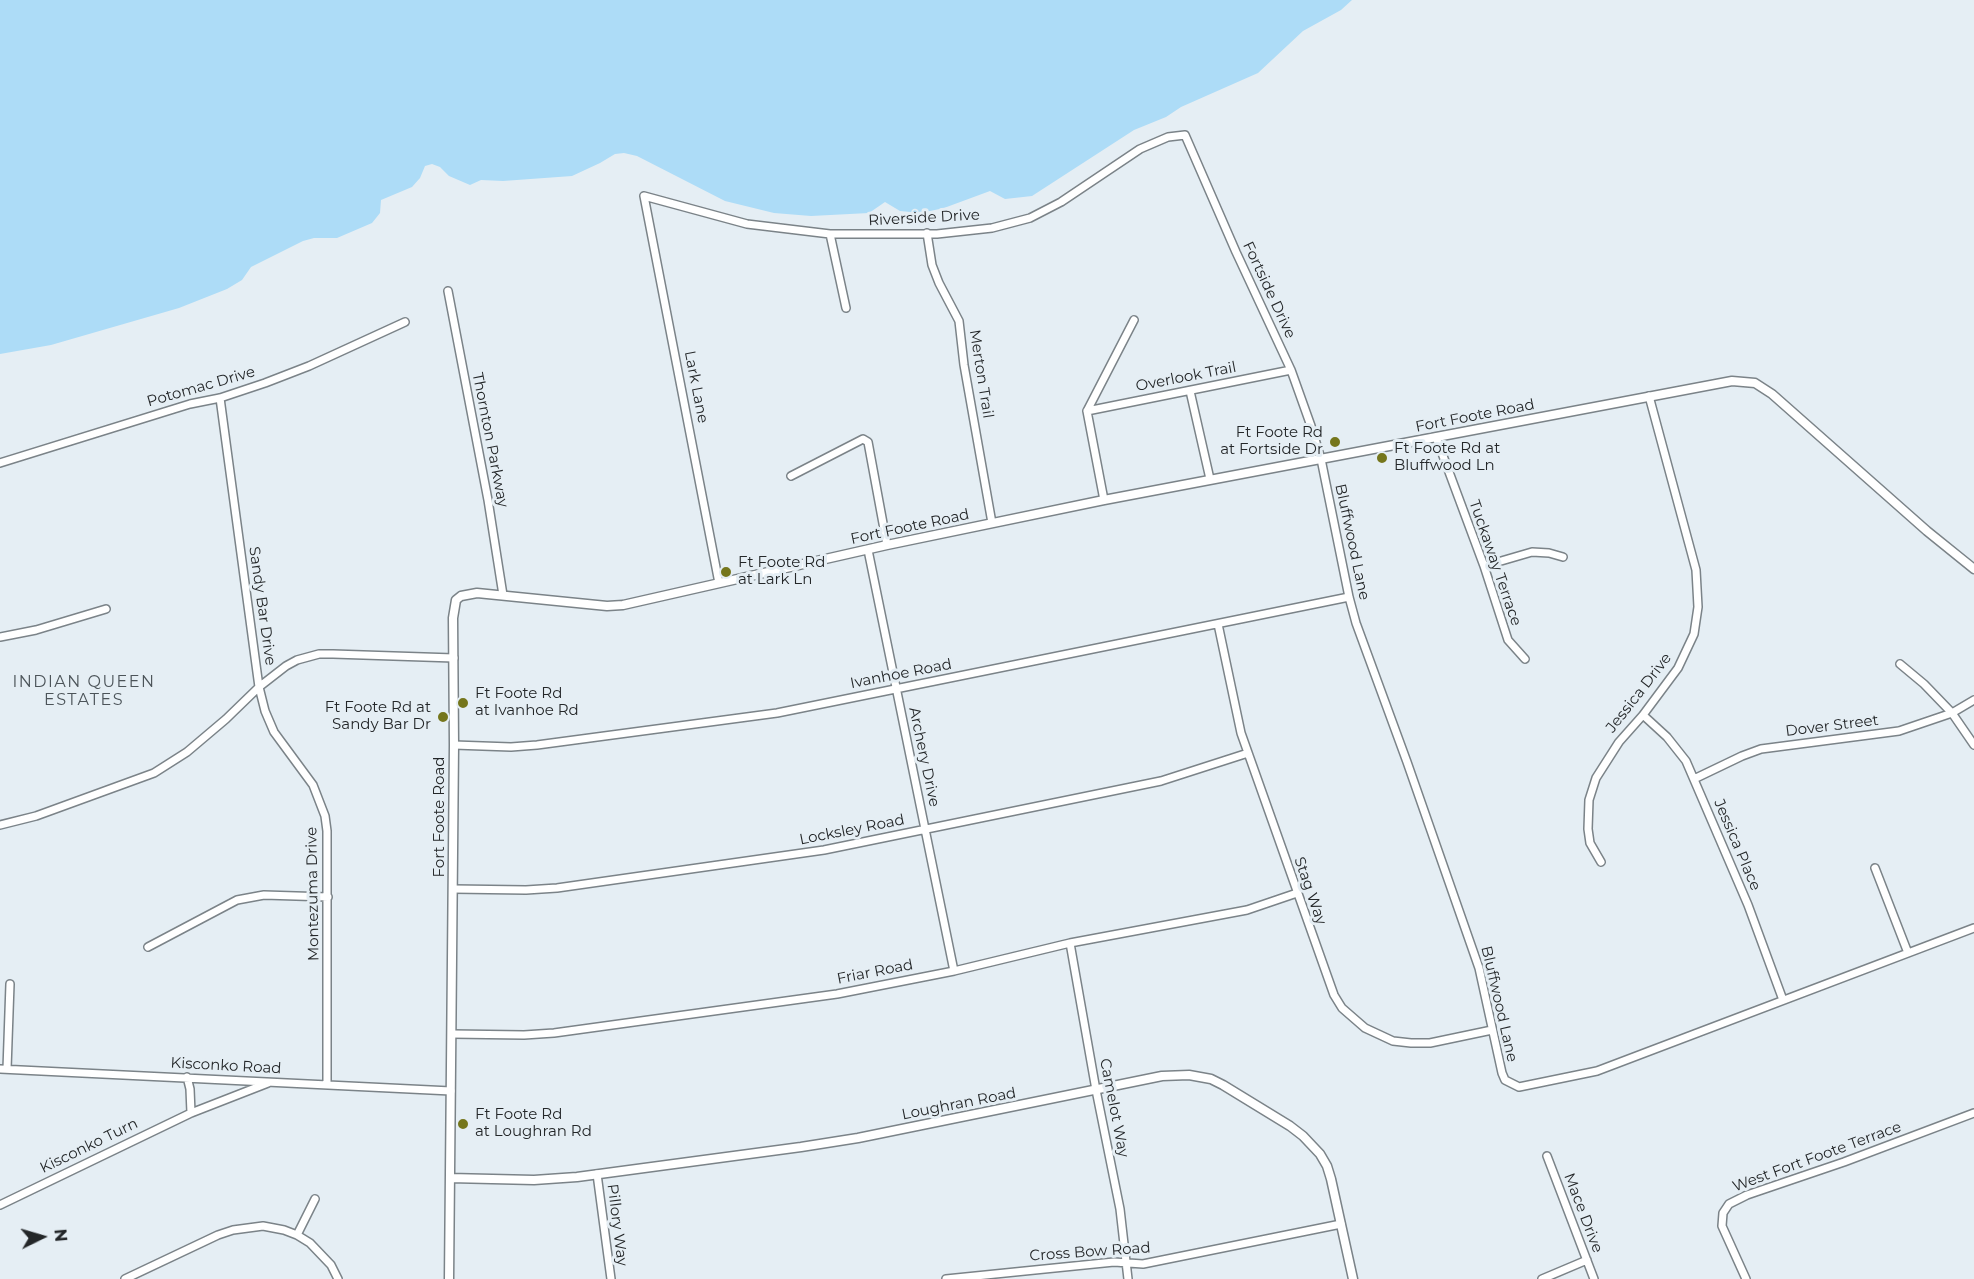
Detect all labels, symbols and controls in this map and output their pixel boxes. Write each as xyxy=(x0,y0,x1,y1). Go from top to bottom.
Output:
street label: Riverside Drive xyxy=(868,206,980,230)
street label: Fortside Drive xyxy=(1239,239,1299,341)
street label: Merton Trail xyxy=(965,328,997,420)
street label: Lark Lane xyxy=(680,349,712,425)
street label: Overlook Trail xyxy=(1134,358,1238,396)
street label: Potomac Drive xyxy=(145,363,257,411)
street label: Thornton Parkway xyxy=(468,371,512,509)
street label: Fort Foote Road xyxy=(1414,396,1536,436)
place label: Ft Foote Rd at Fortside Dr xyxy=(1220,424,1323,459)
marker: Ft Foote Rd at Fortside Dr xyxy=(1328,435,1342,449)
place label: Ft Foote Rd at Bluffwood Ln xyxy=(1394,440,1500,475)
marker: Ft Foote Rd at Bluffwood Ln xyxy=(1375,451,1389,465)
street label: Bluffwood Lane xyxy=(1331,482,1373,602)
street label: Tuckaway Terrace xyxy=(1465,498,1525,628)
street label: Fort Foote Road xyxy=(849,506,971,548)
street label: Sandy Bar Drive xyxy=(245,545,279,667)
place label: Ft Foote Rd at Lark Ln xyxy=(738,554,825,589)
marker: Ft Foote Rd at Lark Ln xyxy=(719,565,733,579)
street label: Jessica Drive xyxy=(1602,650,1676,736)
street label: Ivanhoe Road xyxy=(849,655,953,693)
district label: INDIAN QUEEN ESTATES xyxy=(12,672,156,710)
place label: Ft Foote Rd at Ivanhoe Rd xyxy=(475,685,579,720)
marker: Ft Foote Rd at Ivanhoe Rd xyxy=(456,696,470,710)
place label: Ft Foote Rd at Sandy Bar Dr xyxy=(325,699,431,734)
street label: Archery Drive xyxy=(905,706,943,808)
marker: Ft Foote Rd at Sandy Bar Dr xyxy=(436,710,450,724)
street label: Dover Street xyxy=(1784,711,1880,741)
street label: Fort Foote Road xyxy=(431,757,449,877)
street label: Jessica Place xyxy=(1710,797,1764,893)
street label: Locksley Road xyxy=(798,811,906,849)
street label: Montezuma Drive xyxy=(303,827,323,961)
street label: Stag Way xyxy=(1290,855,1330,927)
street label: Bluffwood Lane xyxy=(1477,944,1521,1064)
street label: Friar Road xyxy=(835,956,915,988)
street label: Kisconko Road xyxy=(170,1054,282,1078)
street label: Camelot Way xyxy=(1096,1057,1132,1159)
street label: Loughran Road xyxy=(900,1084,1018,1124)
place label: Ft Foote Rd at Loughran Rd xyxy=(475,1106,592,1141)
street label: Kisconko Turn xyxy=(37,1115,141,1177)
marker: Ft Foote Rd at Loughran Rd xyxy=(456,1117,470,1131)
street label: West Fort Foote Terrace xyxy=(1730,1118,1904,1196)
street label: Mace Drive xyxy=(1560,1171,1606,1255)
street label: Pillory Way xyxy=(603,1183,631,1267)
north arrow xyxy=(12,1207,72,1267)
text: N xyxy=(50,1228,70,1243)
street label: Cross Bow Road xyxy=(1029,1239,1151,1265)

